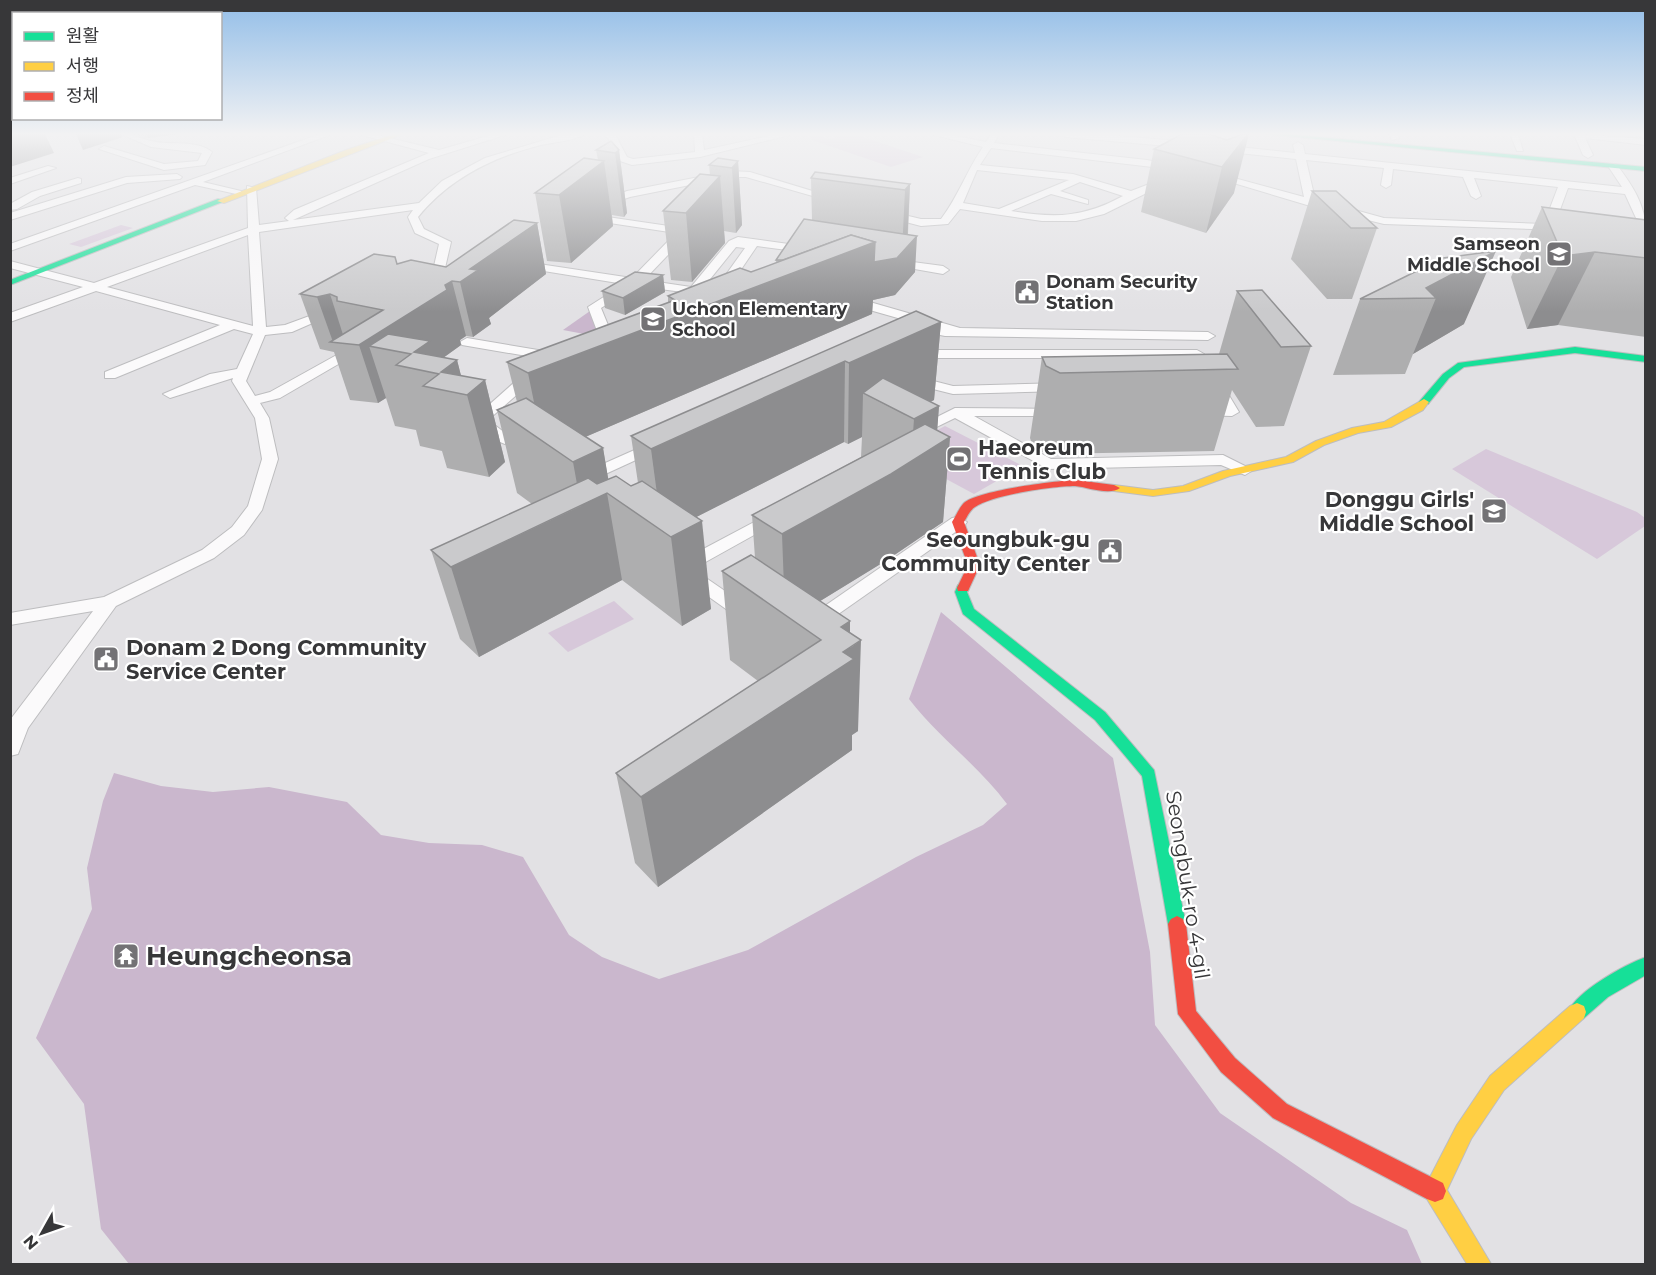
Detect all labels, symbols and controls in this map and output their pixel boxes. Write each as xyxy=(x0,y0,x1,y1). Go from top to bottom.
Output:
legend xyxy=(12,12,222,120)
text: 원활 xyxy=(66,25,99,47)
text: 서행 xyxy=(66,55,99,77)
text: 정체 xyxy=(66,85,99,107)
place label: Samseon Middle School xyxy=(1407,233,1540,276)
school or university icon: Samseon Middle School xyxy=(1544,239,1574,269)
place label: Donam Security Station xyxy=(1046,271,1198,314)
public building icon: Donam Security Station xyxy=(1012,277,1042,307)
place label: Uchon Elementary School xyxy=(672,298,848,341)
school or university icon: Uchon Elementary School xyxy=(638,304,668,334)
place label: Haeoreum Tennis Club xyxy=(978,435,1106,484)
sports icon: Haeoreum Tennis Club xyxy=(944,444,974,474)
place label: Donggu Girls' Middle School xyxy=(1319,487,1474,536)
school or university icon: Donggu Girls' Middle School xyxy=(1479,496,1509,526)
place label: Seoungbuk-gu Community Center xyxy=(881,527,1090,576)
public building icon: Seoungbuk-gu Community Center xyxy=(1095,536,1125,566)
place label: Donam 2 Dong Community Service Center xyxy=(126,635,427,684)
public building icon: Donam 2 Dong Community Service Center xyxy=(91,644,121,674)
street label: Seongbuk-ro 4-gil xyxy=(1161,789,1215,981)
place label: Heungcheonsa xyxy=(146,940,352,972)
temple icon: Heungcheonsa xyxy=(111,941,141,971)
north arrow xyxy=(12,1203,72,1263)
text: N xyxy=(19,1231,42,1253)

